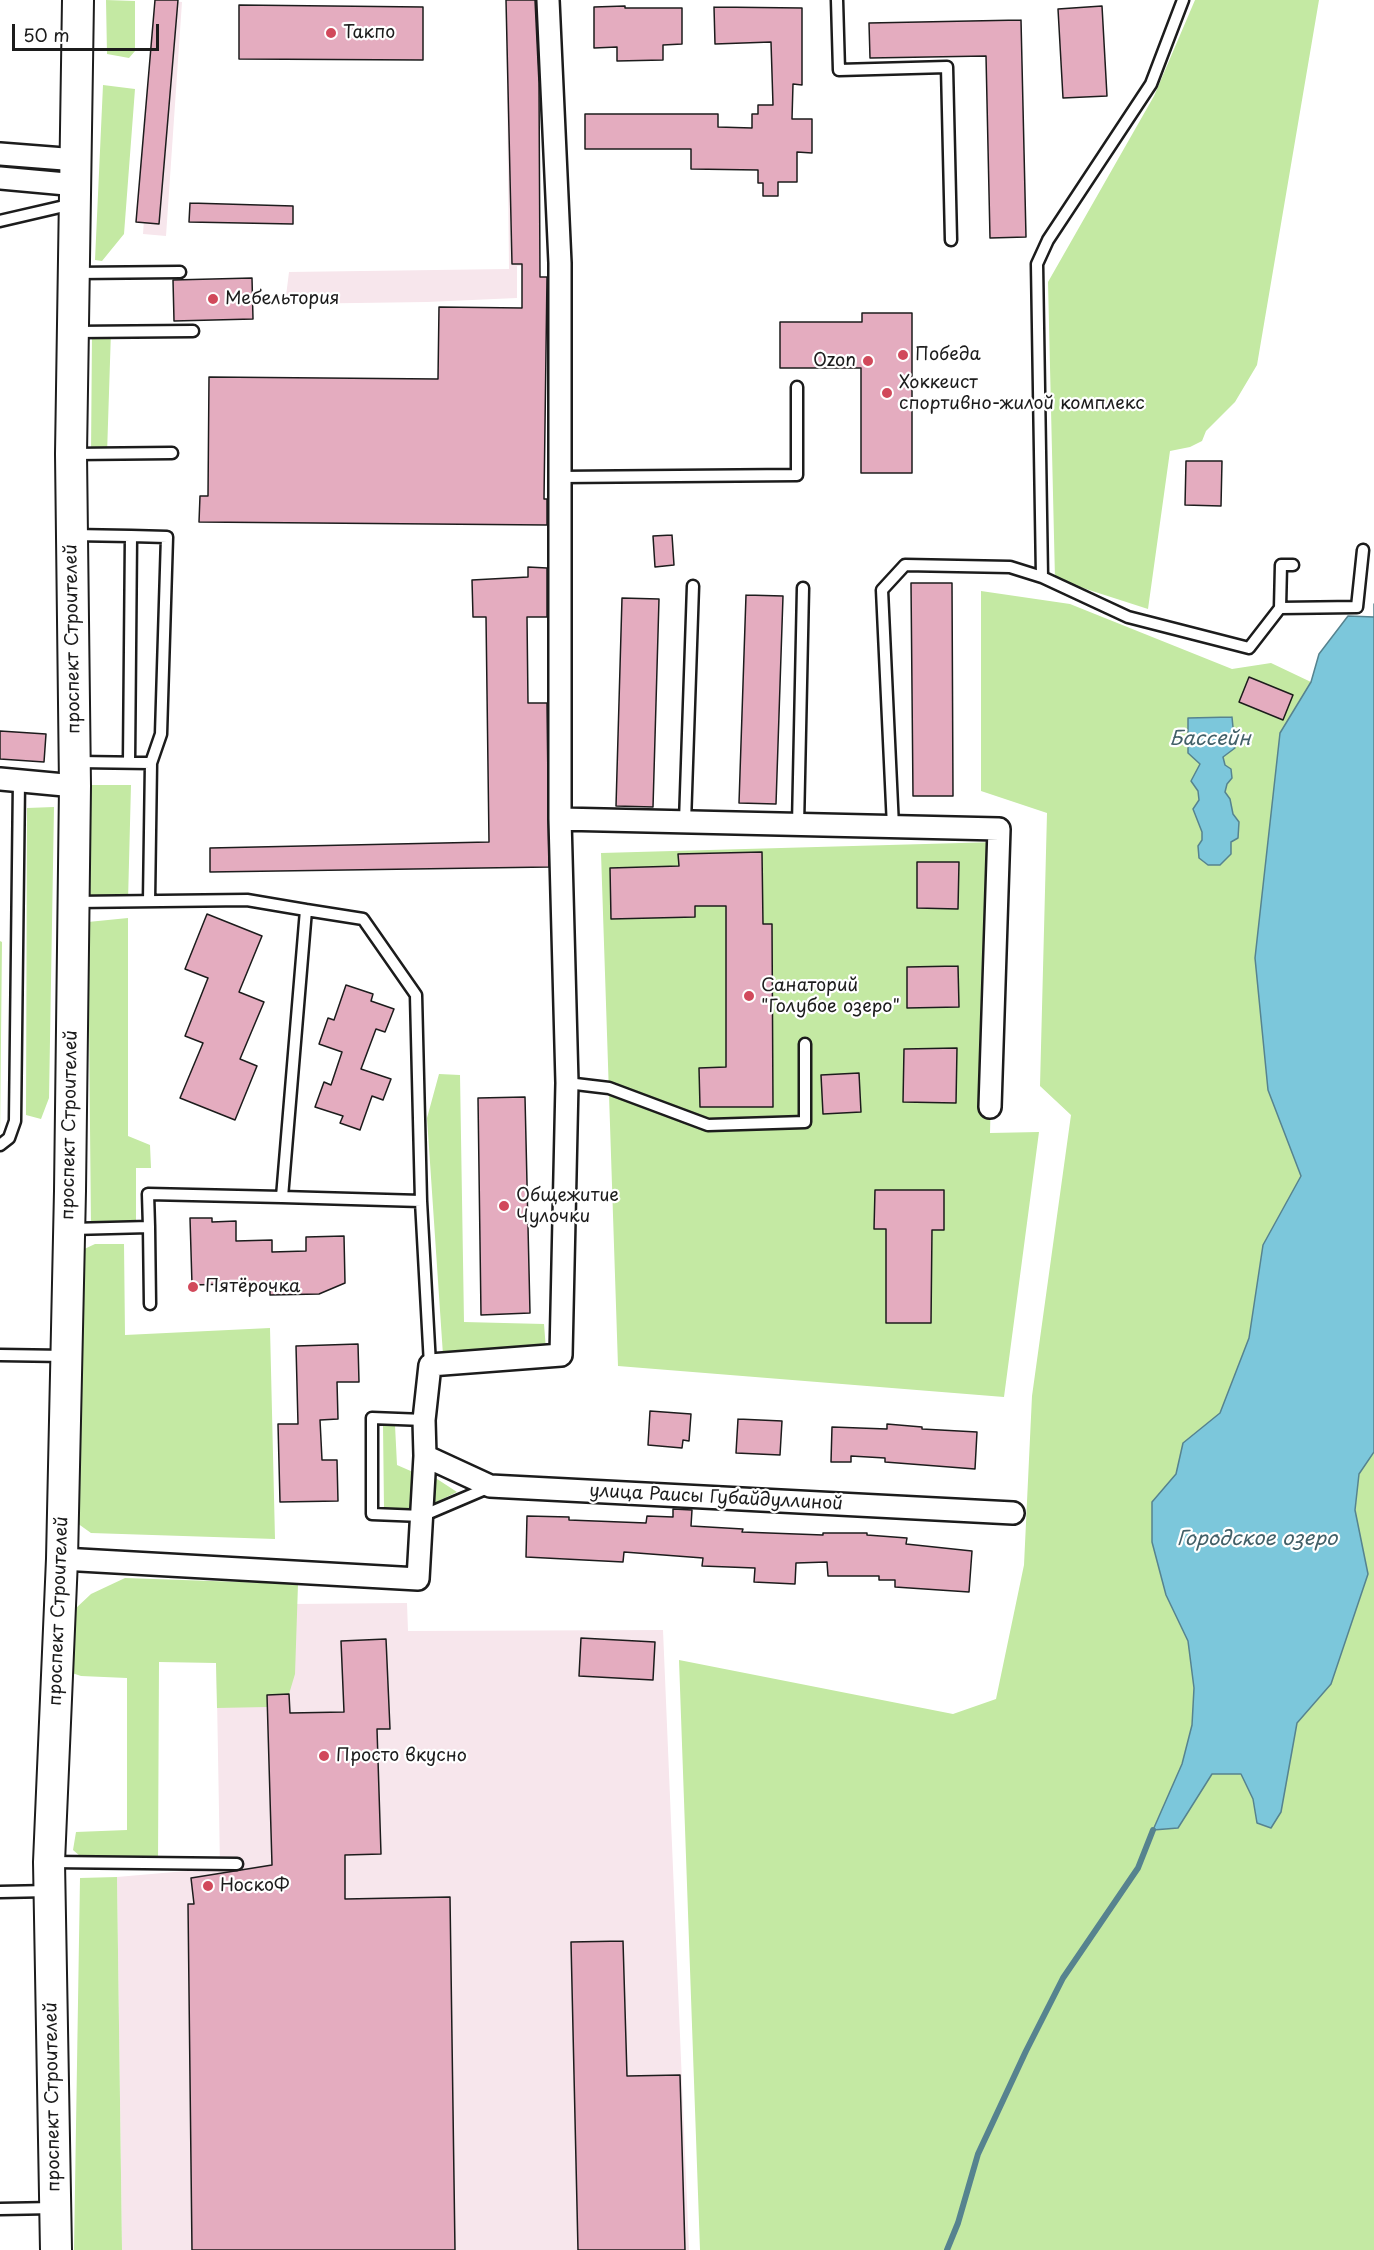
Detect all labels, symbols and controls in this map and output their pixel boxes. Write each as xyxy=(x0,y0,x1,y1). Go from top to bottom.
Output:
scale bar xyxy=(15,12,162,50)
text: 50 m xyxy=(23,21,70,48)
place label: Такпо xyxy=(343,22,395,44)
marker: Такпо xyxy=(324,26,338,40)
place label: Мебельтория xyxy=(225,288,340,310)
marker: Мебельтория xyxy=(206,292,220,306)
place label: Победа xyxy=(915,344,981,366)
marker: Победа xyxy=(896,348,910,362)
place label: Ozon xyxy=(813,350,856,372)
marker: Ozon xyxy=(861,354,875,368)
place label: Хоккеист спортивно-жилой комплекс xyxy=(899,372,1145,415)
marker: Хоккеист спортивно-жилой комплекс xyxy=(880,386,894,400)
street label: проспект Строителей xyxy=(61,544,85,734)
water label: Бассейн xyxy=(1169,727,1251,751)
place label: Санаторий "Голубое озеро" xyxy=(761,975,900,1018)
marker: Санаторий "Голубое озеро" xyxy=(742,989,756,1003)
street label: проспект Строителей xyxy=(58,1030,82,1220)
place label: Общежитие Чулочки xyxy=(516,1185,619,1228)
marker: Общежитие Чулочки xyxy=(497,1199,511,1213)
place label: Пятёрочка xyxy=(205,1276,300,1298)
marker: Пятёрочка xyxy=(186,1280,200,1294)
street label: улица Раисы Губайдуллиной xyxy=(589,1481,843,1515)
street label: проспект Строителей xyxy=(45,1516,73,1706)
water label: Городское озеро xyxy=(1177,1527,1337,1551)
place label: Просто вкусно xyxy=(336,1745,467,1767)
marker: Просто вкусно xyxy=(317,1749,331,1763)
place label: НоскоФ xyxy=(220,1875,289,1897)
marker: НоскоФ xyxy=(201,1879,215,1893)
street label: проспект Строителей xyxy=(41,2002,65,2192)

